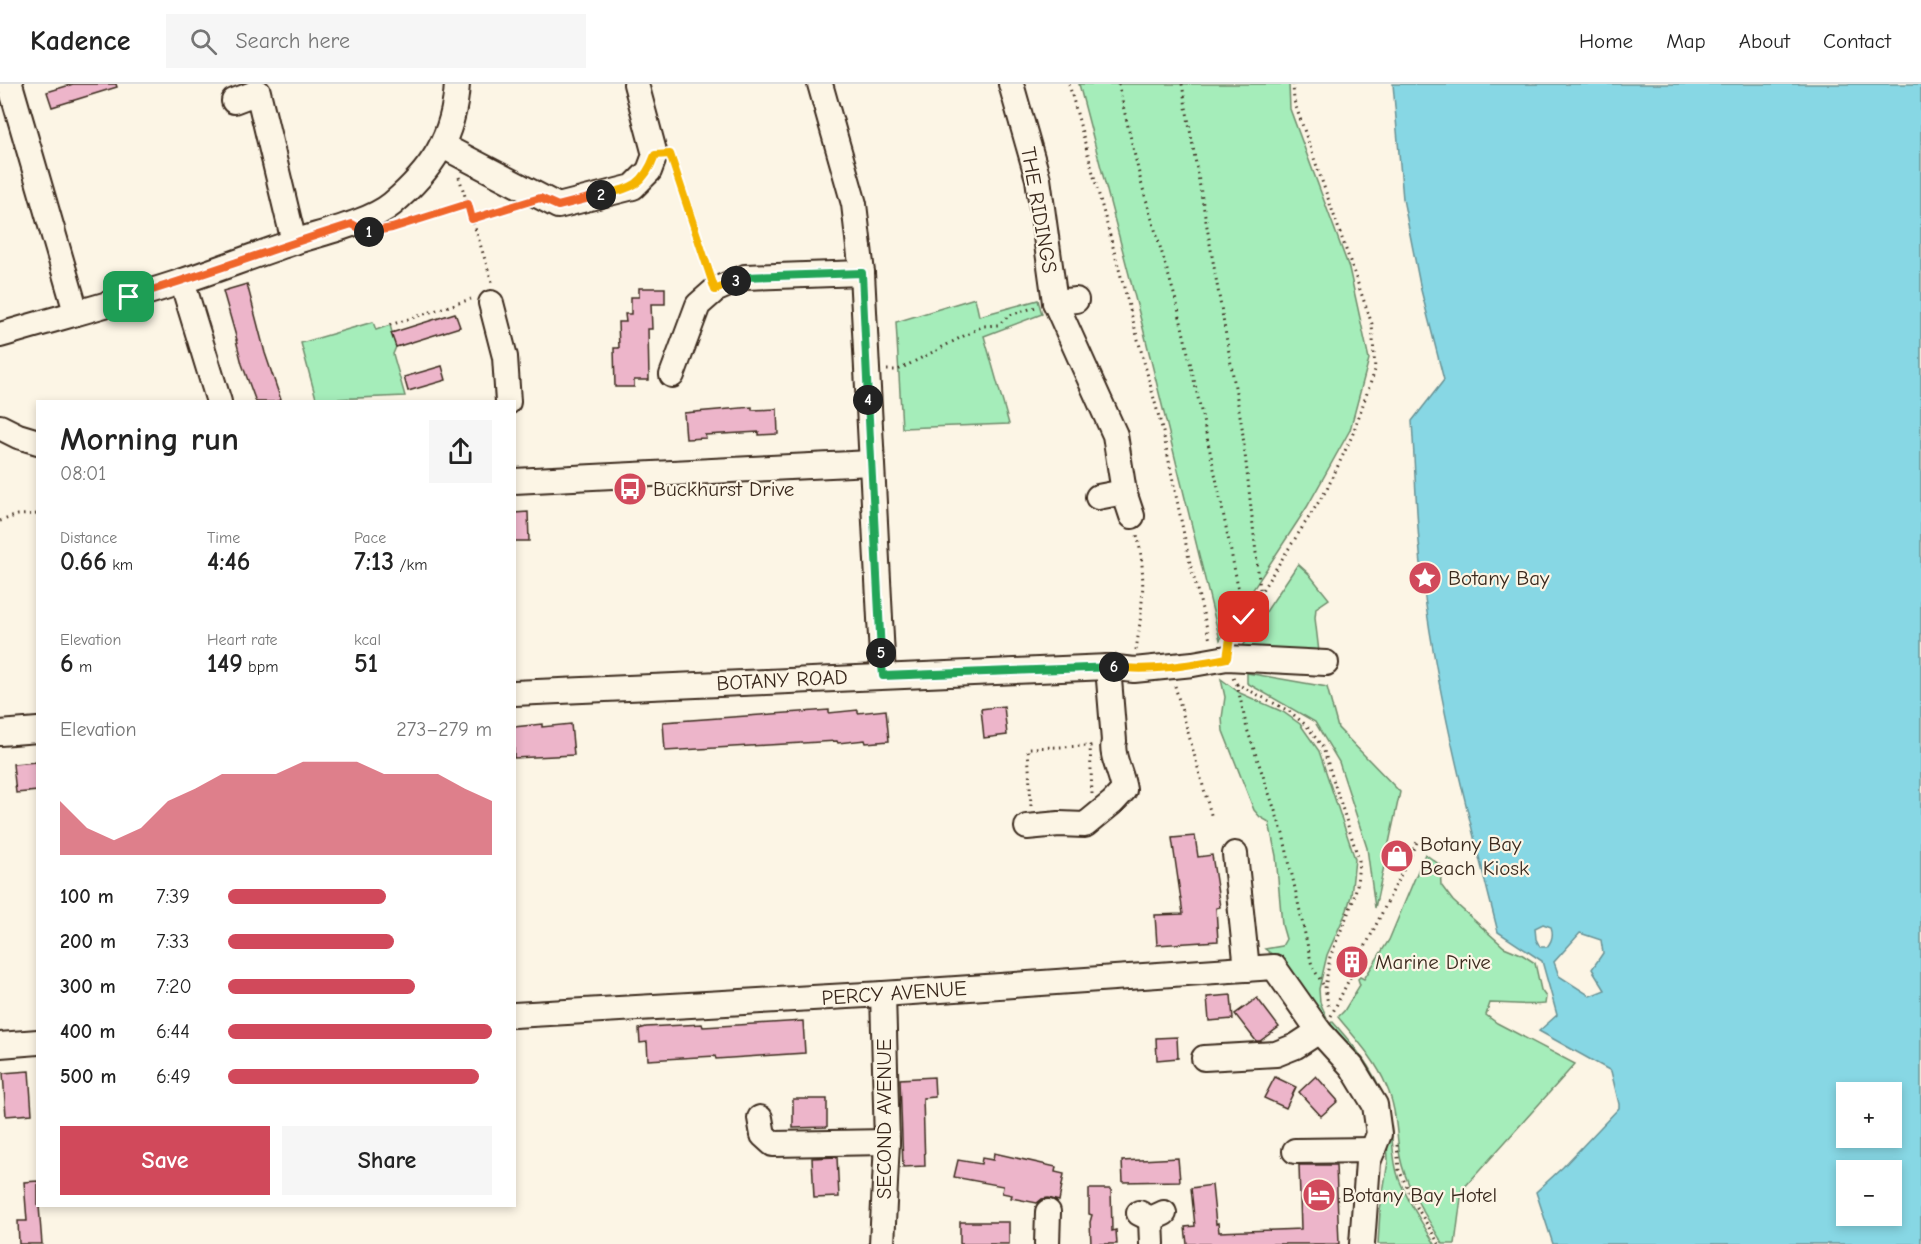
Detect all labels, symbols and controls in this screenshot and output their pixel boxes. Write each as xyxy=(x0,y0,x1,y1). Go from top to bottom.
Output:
search box xyxy=(166,14,586,68)
text: Kadence xyxy=(30,25,130,57)
icon: search xyxy=(187,25,220,58)
text: Search here xyxy=(235,28,350,54)
text: Home xyxy=(1579,29,1633,53)
text: Map xyxy=(1666,29,1706,53)
text: About xyxy=(1739,29,1790,53)
text: Contact xyxy=(1823,29,1891,53)
street label: THE RIDINGS xyxy=(1016,145,1062,275)
pin: 2 xyxy=(586,180,616,210)
text: 2 xyxy=(597,186,605,204)
pin: 1 xyxy=(354,217,384,247)
text: 1 xyxy=(366,223,372,241)
pin: 3 xyxy=(721,266,751,296)
pin xyxy=(103,271,154,322)
text: 3 xyxy=(732,272,740,290)
icon: arrive xyxy=(112,280,145,313)
pin: 4 xyxy=(853,385,883,415)
text: 4 xyxy=(864,391,872,409)
text: Morning run xyxy=(60,420,239,458)
button: share xyxy=(429,420,492,483)
text: 08:01 xyxy=(60,462,106,485)
bus stop icon: Buckhurst Drive xyxy=(612,471,648,507)
place label: Buckhurst Drive xyxy=(653,477,794,501)
text: Distance xyxy=(60,529,117,547)
text: Time xyxy=(207,529,240,547)
text: Pace xyxy=(354,529,386,547)
text: 0.66 xyxy=(60,547,107,577)
text: 4:46 xyxy=(207,547,250,577)
text: 7:13 xyxy=(354,547,394,577)
text: km xyxy=(107,556,133,574)
text: /km xyxy=(394,556,427,574)
place icon: Botany Bay xyxy=(1407,560,1443,596)
place label: Botany Bay xyxy=(1448,566,1550,590)
pin xyxy=(1218,591,1269,642)
icon: check xyxy=(1227,600,1260,633)
text: Elevation xyxy=(60,631,121,649)
text: Heart rate xyxy=(207,631,278,649)
text: kcal xyxy=(354,631,381,649)
pin: 5 xyxy=(866,638,896,668)
text: 5 xyxy=(877,644,885,662)
text: 6 xyxy=(60,649,74,679)
text: 149 xyxy=(207,649,243,679)
text: 51 xyxy=(354,649,378,679)
pin: 6 xyxy=(1099,652,1129,682)
text: m xyxy=(74,658,92,676)
text: bpm xyxy=(243,658,278,676)
text: 6 xyxy=(1110,658,1118,676)
street label: BOTANY ROAD xyxy=(716,665,848,695)
text: Elevation xyxy=(60,718,137,741)
text: 273–279 m xyxy=(396,718,492,741)
place label: Botany Bay Beach Kiosk xyxy=(1420,832,1529,880)
shop icon: Botany Bay Beach Kiosk xyxy=(1379,838,1415,874)
text: 100 m xyxy=(60,885,114,908)
text: 7:39 xyxy=(156,885,190,908)
text: 200 m xyxy=(60,930,116,953)
text: 7:33 xyxy=(156,930,189,953)
building icon: Marine Drive xyxy=(1334,944,1370,980)
place label: Marine Drive xyxy=(1375,950,1491,974)
text: 300 m xyxy=(60,975,116,998)
text: 7:20 xyxy=(156,975,192,998)
street label: PERCY AVENUE xyxy=(821,976,967,1010)
text: 400 m xyxy=(60,1020,115,1043)
text: 6:44 xyxy=(156,1020,190,1043)
street label: SECOND AVENUE xyxy=(872,1039,896,1199)
text: 500 m xyxy=(60,1065,117,1088)
text: 6:49 xyxy=(156,1065,191,1088)
map controls xyxy=(1836,1082,1902,1226)
button: + xyxy=(1836,1082,1902,1148)
button: Save xyxy=(60,1126,270,1195)
button: Share xyxy=(282,1126,492,1195)
button: − xyxy=(1836,1160,1902,1226)
hotel icon: Botany Bay Hotel xyxy=(1301,1177,1337,1213)
place label: Botany Bay Hotel xyxy=(1342,1183,1497,1207)

